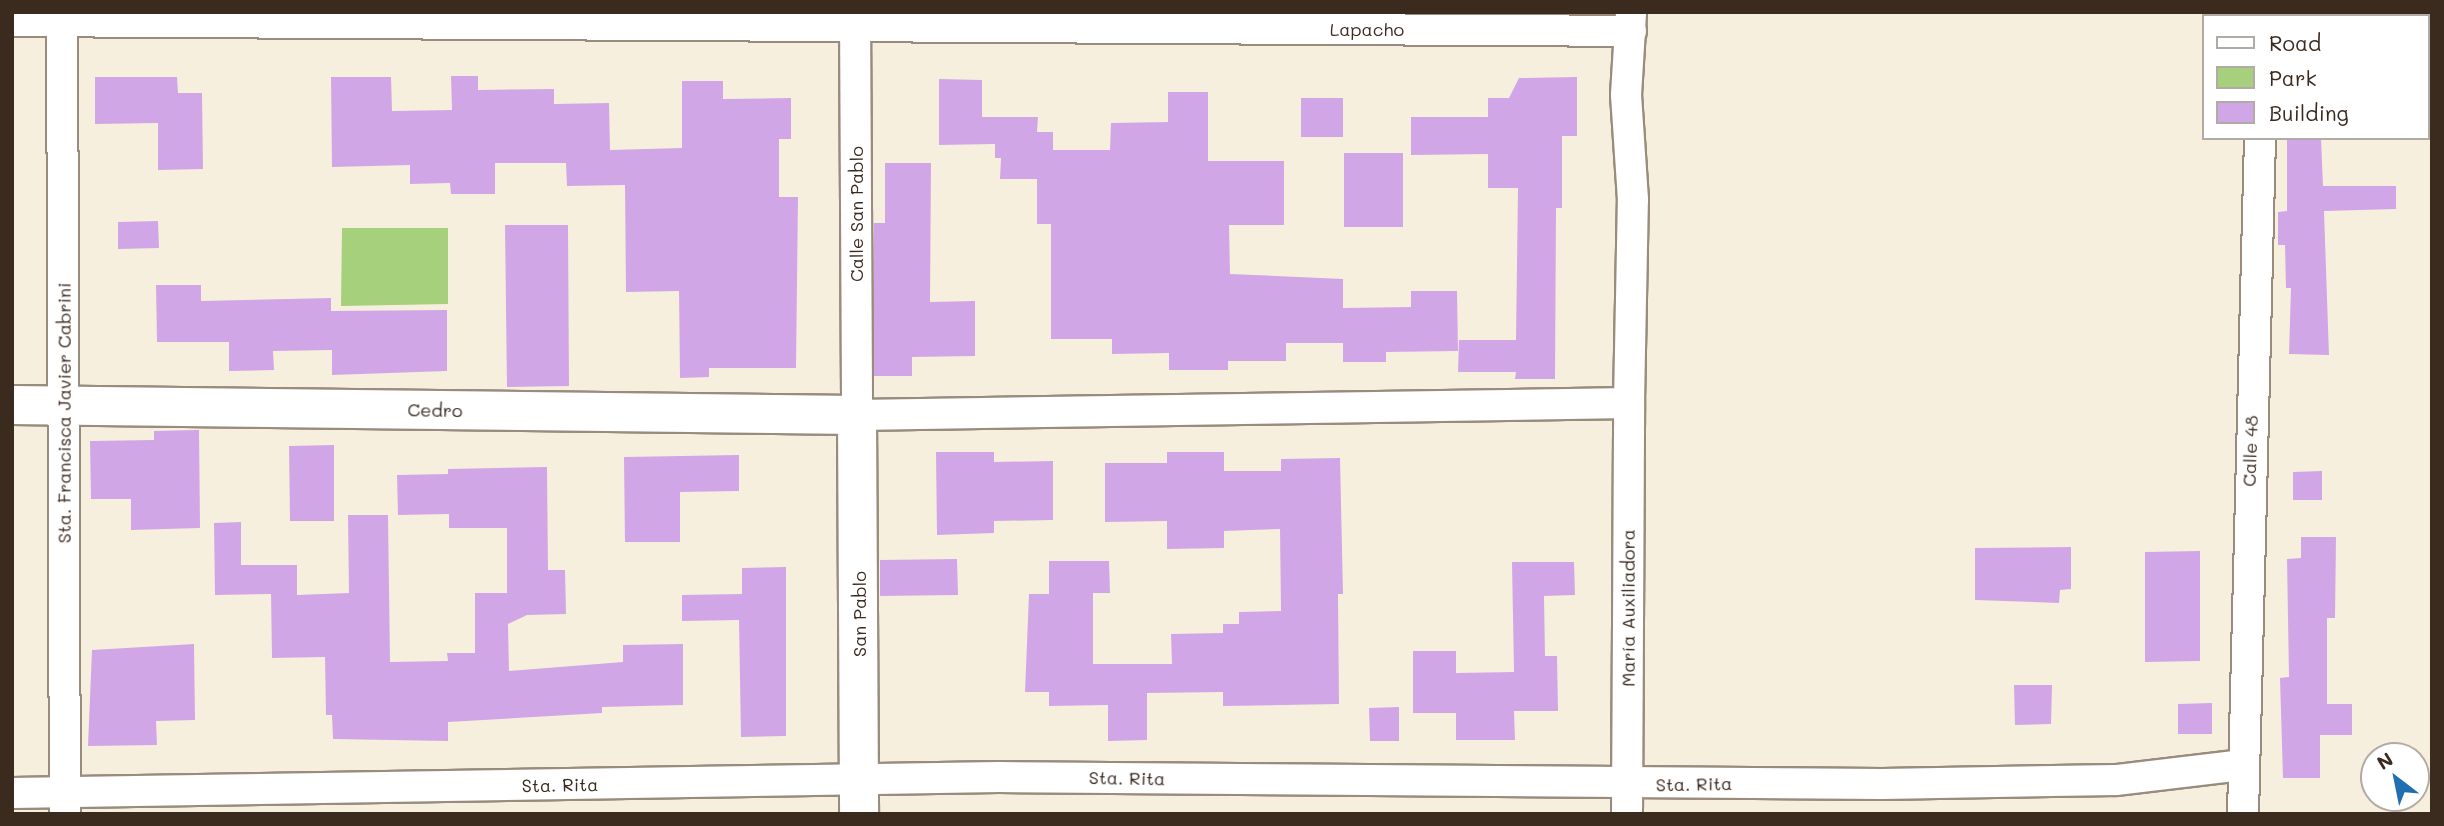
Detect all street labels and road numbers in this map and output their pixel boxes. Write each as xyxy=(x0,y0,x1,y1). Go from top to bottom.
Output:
street label: Lapacho xyxy=(1330,18,1404,40)
street label: Calle San Pablo xyxy=(845,146,867,282)
street label: Sta. Francisca Javier Cabrini xyxy=(53,283,75,543)
street label: Cedro xyxy=(407,399,463,421)
street label: Calle 48 xyxy=(2238,415,2262,487)
street label: María Auxiliadora xyxy=(1617,529,1639,687)
street label: San Pablo xyxy=(848,571,870,657)
street label: Sta. Rita xyxy=(1089,767,1165,789)
street label: Sta. Rita xyxy=(1656,773,1732,795)
street label: Sta. Rita xyxy=(522,774,598,796)

